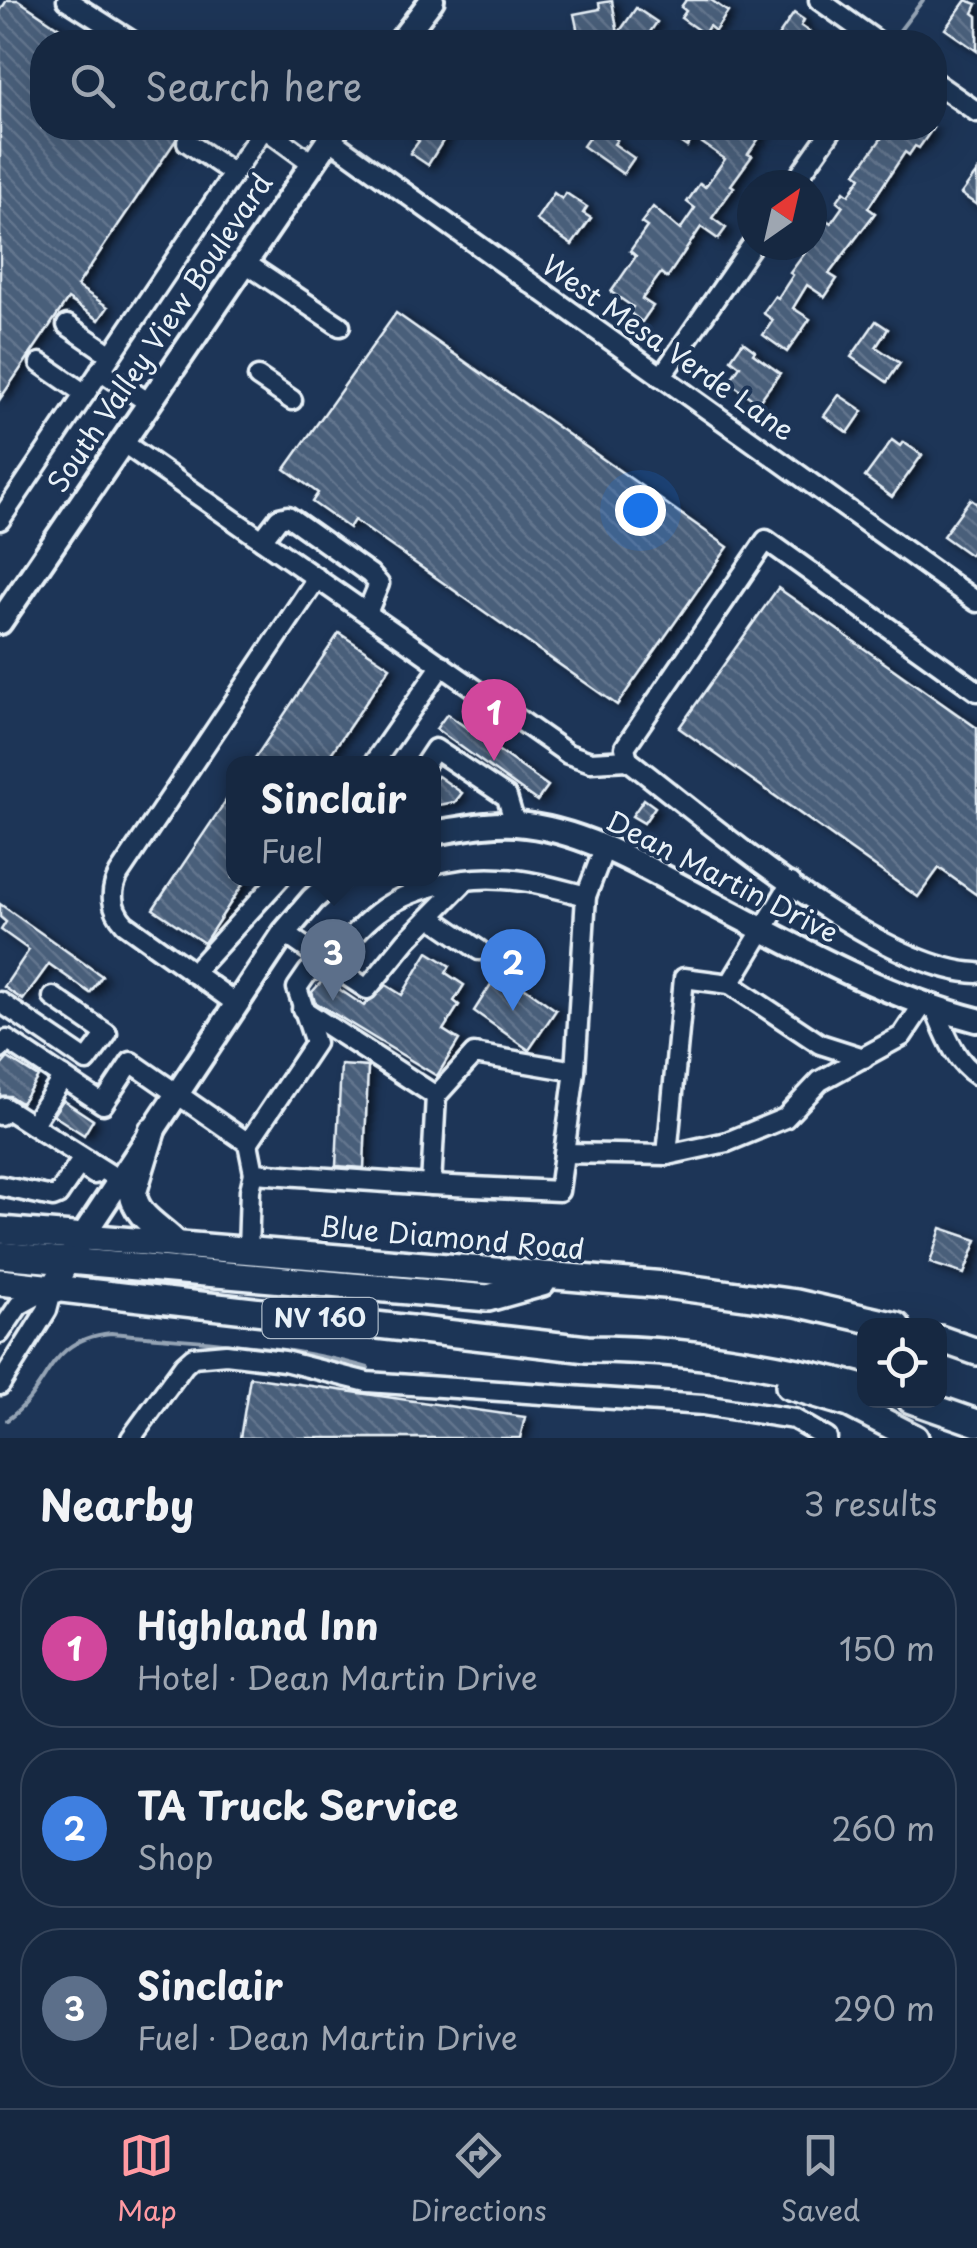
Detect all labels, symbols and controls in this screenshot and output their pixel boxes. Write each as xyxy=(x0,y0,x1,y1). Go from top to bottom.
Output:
search box xyxy=(30,30,947,140)
text: Search here xyxy=(145,57,362,114)
icon: search xyxy=(65,58,120,113)
street label: South Valley View Boulevard xyxy=(36,164,282,500)
north arrow xyxy=(737,170,827,260)
street label: West Mesa Verde Lane xyxy=(533,243,804,451)
your location xyxy=(615,485,666,536)
pin: 1 xyxy=(462,678,526,761)
popup xyxy=(226,756,441,886)
text: Sinclair xyxy=(260,769,407,826)
street label: Dean Martin Drive xyxy=(599,798,846,953)
text: Fuel xyxy=(260,826,323,874)
pin: 3 xyxy=(300,918,366,1001)
pin: 2 xyxy=(480,928,546,1011)
street label: Blue Diamond Road xyxy=(318,1203,587,1270)
road number: NV 160 xyxy=(262,1298,378,1338)
map controls xyxy=(857,1318,947,1408)
button: locate xyxy=(857,1318,947,1408)
text: Nearby xyxy=(40,1472,194,1535)
text: 3 results xyxy=(803,1479,937,1527)
text: Highland Inn xyxy=(137,1596,379,1653)
text: 1 xyxy=(67,1624,82,1672)
text: 150 m xyxy=(839,1624,935,1672)
text: Hotel · Dean Martin Drive xyxy=(137,1653,538,1701)
text: TA Truck Service xyxy=(137,1776,458,1833)
text: 2 xyxy=(63,1804,86,1852)
text: 260 m xyxy=(831,1804,935,1852)
text: Shop xyxy=(137,1833,214,1881)
text: Sinclair xyxy=(137,1956,283,2013)
text: 3 xyxy=(64,1984,85,2032)
text: 290 m xyxy=(833,1984,935,2032)
text: Fuel · Dean Martin Drive xyxy=(137,2013,518,2061)
tab: Map xyxy=(117,2128,177,2231)
tab: Directions xyxy=(411,2128,547,2231)
tab: Saved xyxy=(781,2128,860,2231)

